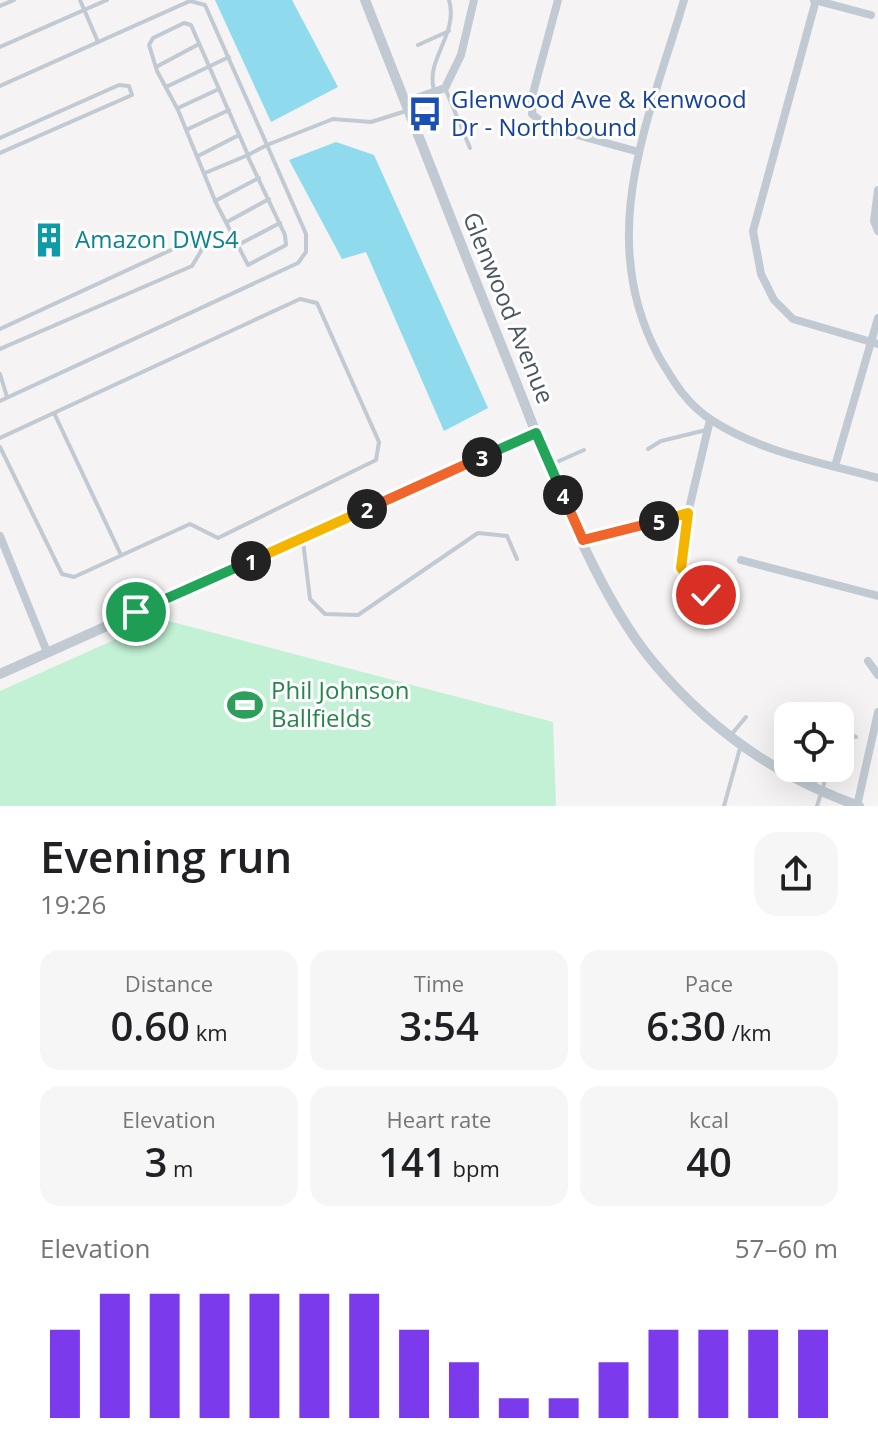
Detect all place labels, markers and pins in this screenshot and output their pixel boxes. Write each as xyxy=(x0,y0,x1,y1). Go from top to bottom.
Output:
place label: Glenwood Ave & Kenwood Dr - Northbound xyxy=(451,82,747,143)
bus stop icon: Glenwood Ave & Kenwood Dr - Northbound xyxy=(406,95,444,133)
building icon: Amazon DWS4 xyxy=(30,221,68,259)
place label: Amazon DWS4 xyxy=(75,222,239,255)
pin: 3 xyxy=(462,437,502,477)
pin: 4 xyxy=(543,475,583,515)
pin: 2 xyxy=(347,489,387,529)
pin: 5 xyxy=(639,501,679,541)
pin: 1 xyxy=(231,541,271,581)
pin xyxy=(672,561,740,629)
pin xyxy=(102,578,170,646)
place label: Phil Johnson Ballfields xyxy=(271,673,409,734)
sports icon: Phil Johnson Ballfields xyxy=(226,686,264,724)

